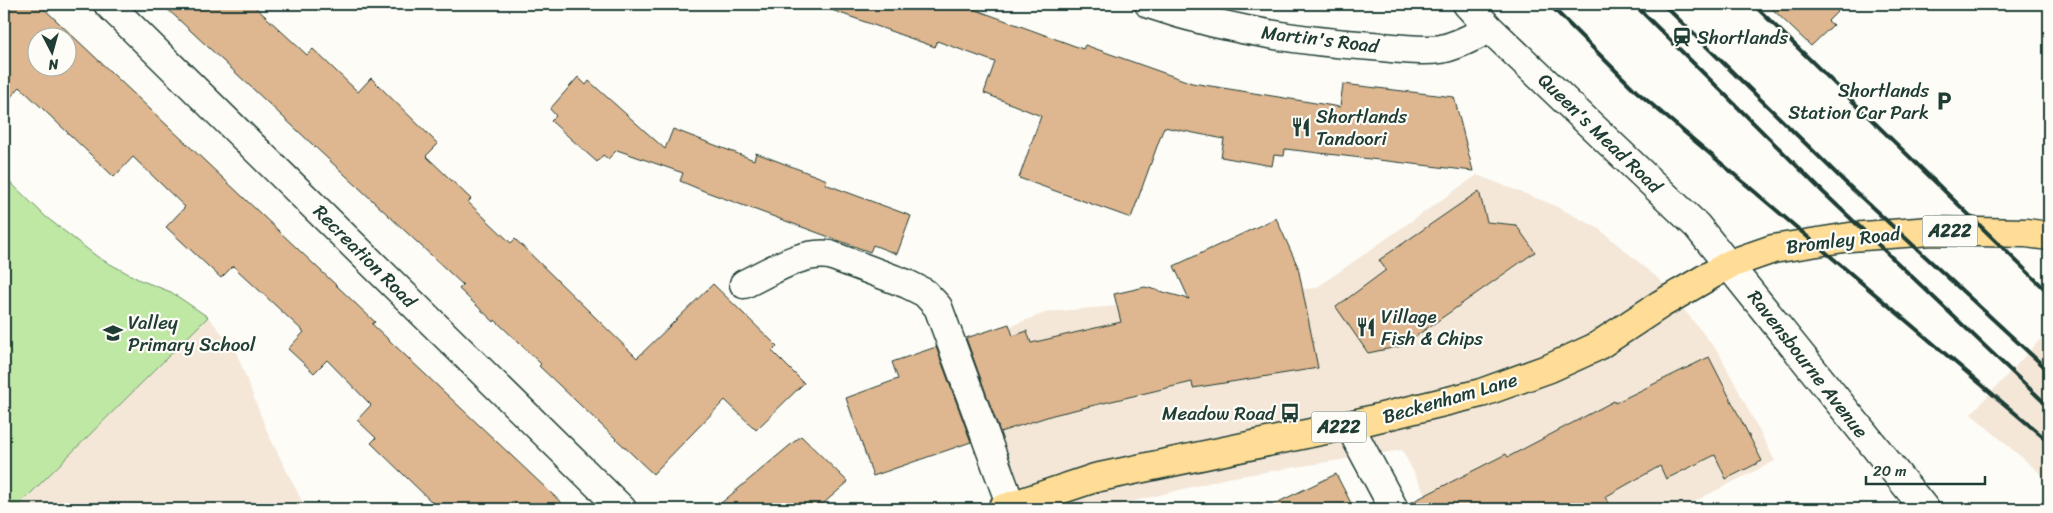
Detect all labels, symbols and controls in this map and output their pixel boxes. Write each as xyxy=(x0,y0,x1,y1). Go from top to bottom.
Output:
street label: Martin's Road xyxy=(1259,15,1382,63)
place label: Shortlands xyxy=(1697,21,1788,54)
station icon: Shortlands xyxy=(1671,26,1693,48)
north arrow xyxy=(28,28,78,78)
text: N xyxy=(47,51,60,77)
street label: Queen's Mead Road xyxy=(1530,65,1671,203)
place label: Shortlands Station Car Park xyxy=(1788,74,1929,129)
parking icon: Shortlands Station Car Park xyxy=(1933,90,1955,112)
place label: Shortlands Tandoori xyxy=(1316,100,1407,155)
restaurant icon: Shortlands Tandoori xyxy=(1290,116,1312,138)
street label: Recreation Road xyxy=(305,196,425,316)
road number: A222 xyxy=(1922,216,1978,247)
street label: Bromley Road xyxy=(1784,217,1903,263)
street label: Ravensbourne Avenue xyxy=(1739,282,1877,446)
place label: Village Fish & Chips xyxy=(1381,300,1483,355)
place label: Valley Primary School xyxy=(128,306,256,361)
restaurant icon: Village Fish & Chips xyxy=(1355,316,1377,338)
school or university icon: Valley Primary School xyxy=(102,322,124,344)
street label: Beckenham Lane xyxy=(1379,363,1521,433)
place label: Meadow Road xyxy=(1162,397,1277,430)
bus stop icon: Meadow Road xyxy=(1279,402,1301,424)
road number: A222 xyxy=(1312,412,1366,442)
scale bar xyxy=(1866,453,1984,485)
text: 20 m xyxy=(1873,458,1907,484)

